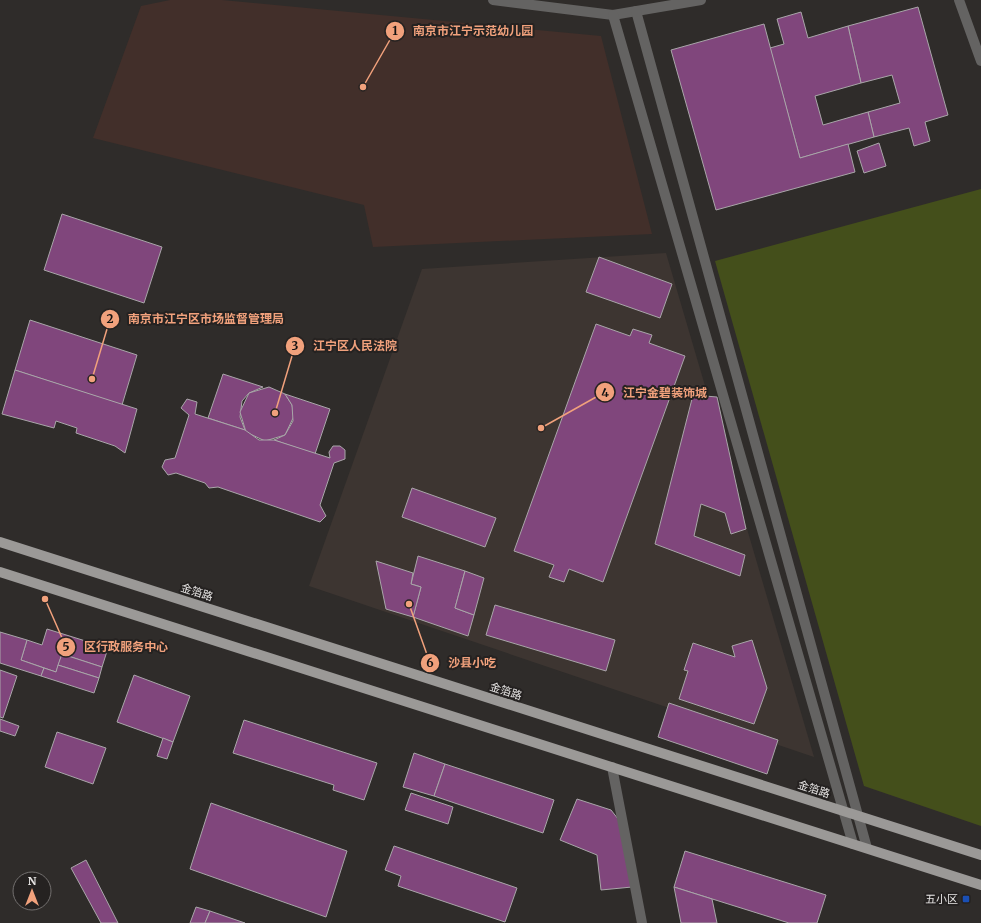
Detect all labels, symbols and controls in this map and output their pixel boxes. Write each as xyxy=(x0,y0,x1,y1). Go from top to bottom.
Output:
callout: 南京市江宁示范幼儿园 xyxy=(385,19,541,43)
text: 1 xyxy=(392,23,398,38)
text: 南京市江宁示范幼儿园 xyxy=(413,23,533,38)
callout: 南京市江宁区市场监督管理局 xyxy=(100,307,292,331)
text: 2 xyxy=(106,311,114,326)
text: 南京市江宁区市场监督管理局 xyxy=(128,311,284,326)
callout: 江宁区人民法院 xyxy=(285,334,405,358)
text: 3 xyxy=(292,338,299,353)
text: 江宁区人民法院 xyxy=(313,338,397,353)
callout: 江宁金碧装饰城 xyxy=(595,380,715,404)
text: 4 xyxy=(601,385,609,400)
text: 江宁金碧装饰城 xyxy=(623,385,707,400)
street label: 金箔路 xyxy=(179,580,215,604)
callout: 区行政服务中心 xyxy=(56,635,176,659)
text: 5 xyxy=(62,639,70,654)
text: 区行政服务中心 xyxy=(84,639,168,654)
callout: 沙县小吃 xyxy=(420,651,504,675)
text: 6 xyxy=(426,655,434,670)
text: 沙县小吃 xyxy=(448,655,496,670)
street label: 金箔路 xyxy=(488,679,524,703)
street label: 金箔路 xyxy=(796,777,832,801)
north arrow xyxy=(12,871,52,911)
text: N xyxy=(28,874,37,888)
place label: 五小区 xyxy=(925,892,958,906)
marker: 五小区 xyxy=(961,894,971,904)

